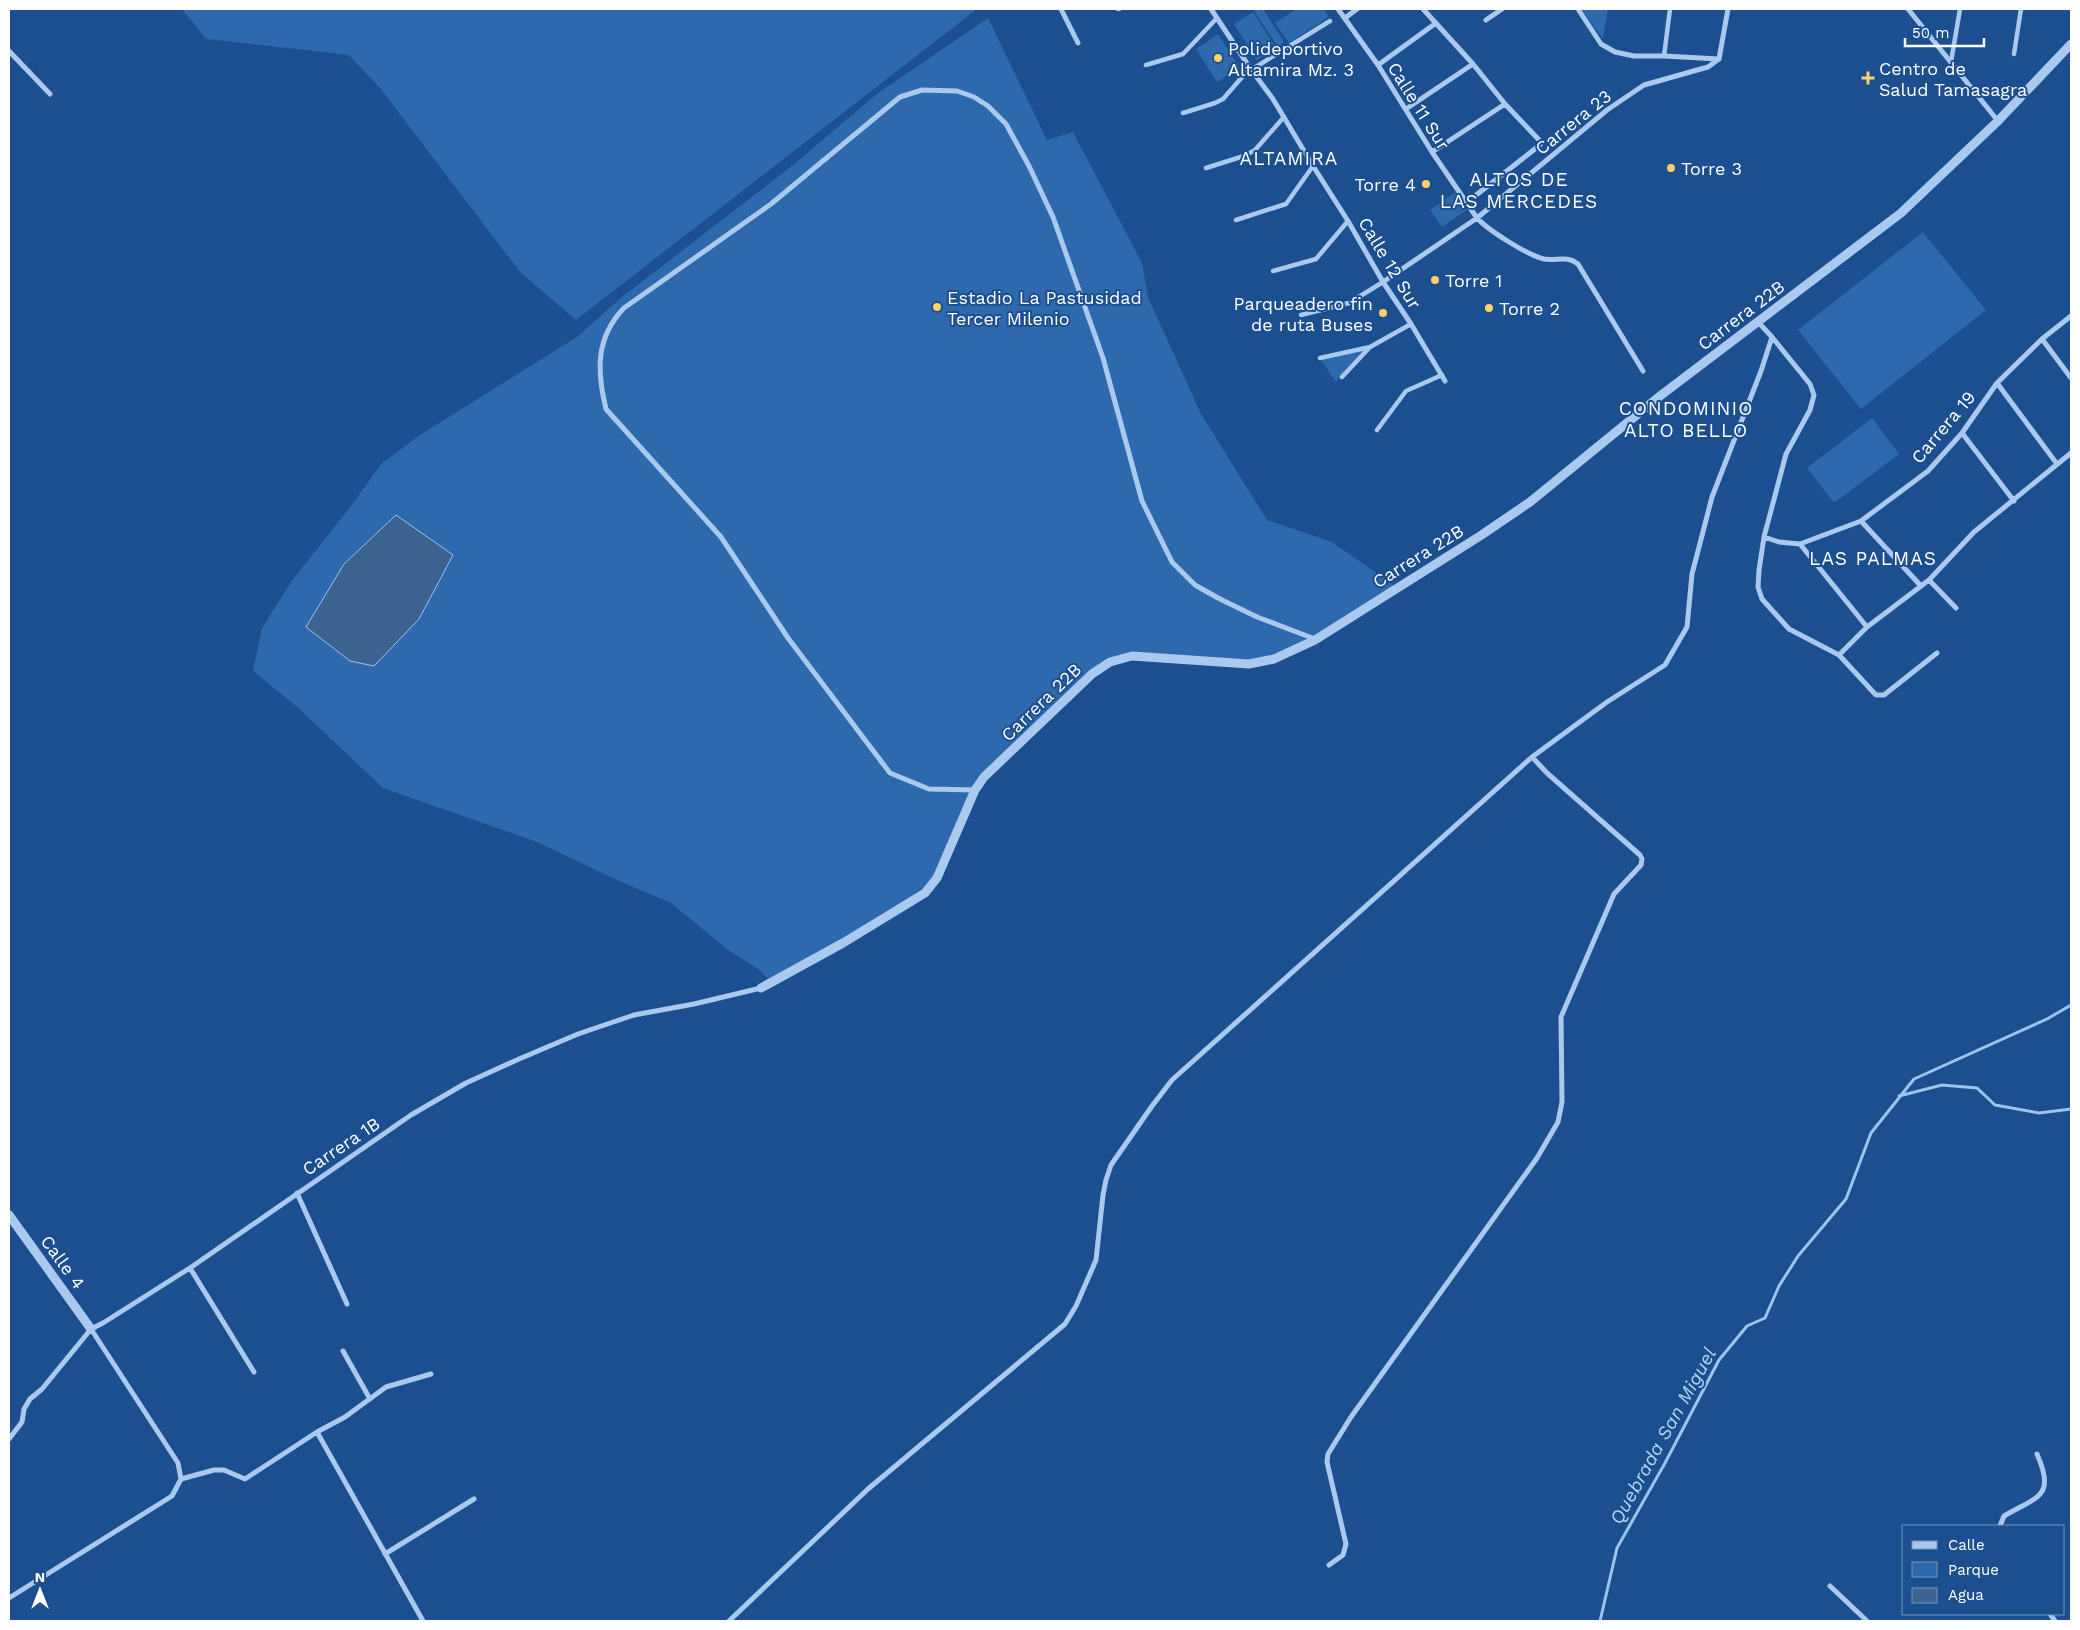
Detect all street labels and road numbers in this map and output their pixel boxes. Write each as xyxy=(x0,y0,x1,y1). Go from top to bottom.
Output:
street label: Calle 11 Sur xyxy=(1384,58,1454,154)
street label: Carrera 23 xyxy=(1531,85,1615,159)
street label: Calle 12 Sur xyxy=(1354,213,1426,313)
street label: Carrera 22B xyxy=(1694,276,1788,354)
street label: Carrera 19 xyxy=(1907,387,1979,467)
street label: Carrera 22B xyxy=(1369,520,1467,592)
street label: Carrera 22B xyxy=(997,659,1085,745)
street label: Carrera 1B xyxy=(298,1112,384,1180)
street label: Calle 4 xyxy=(37,1231,89,1293)

